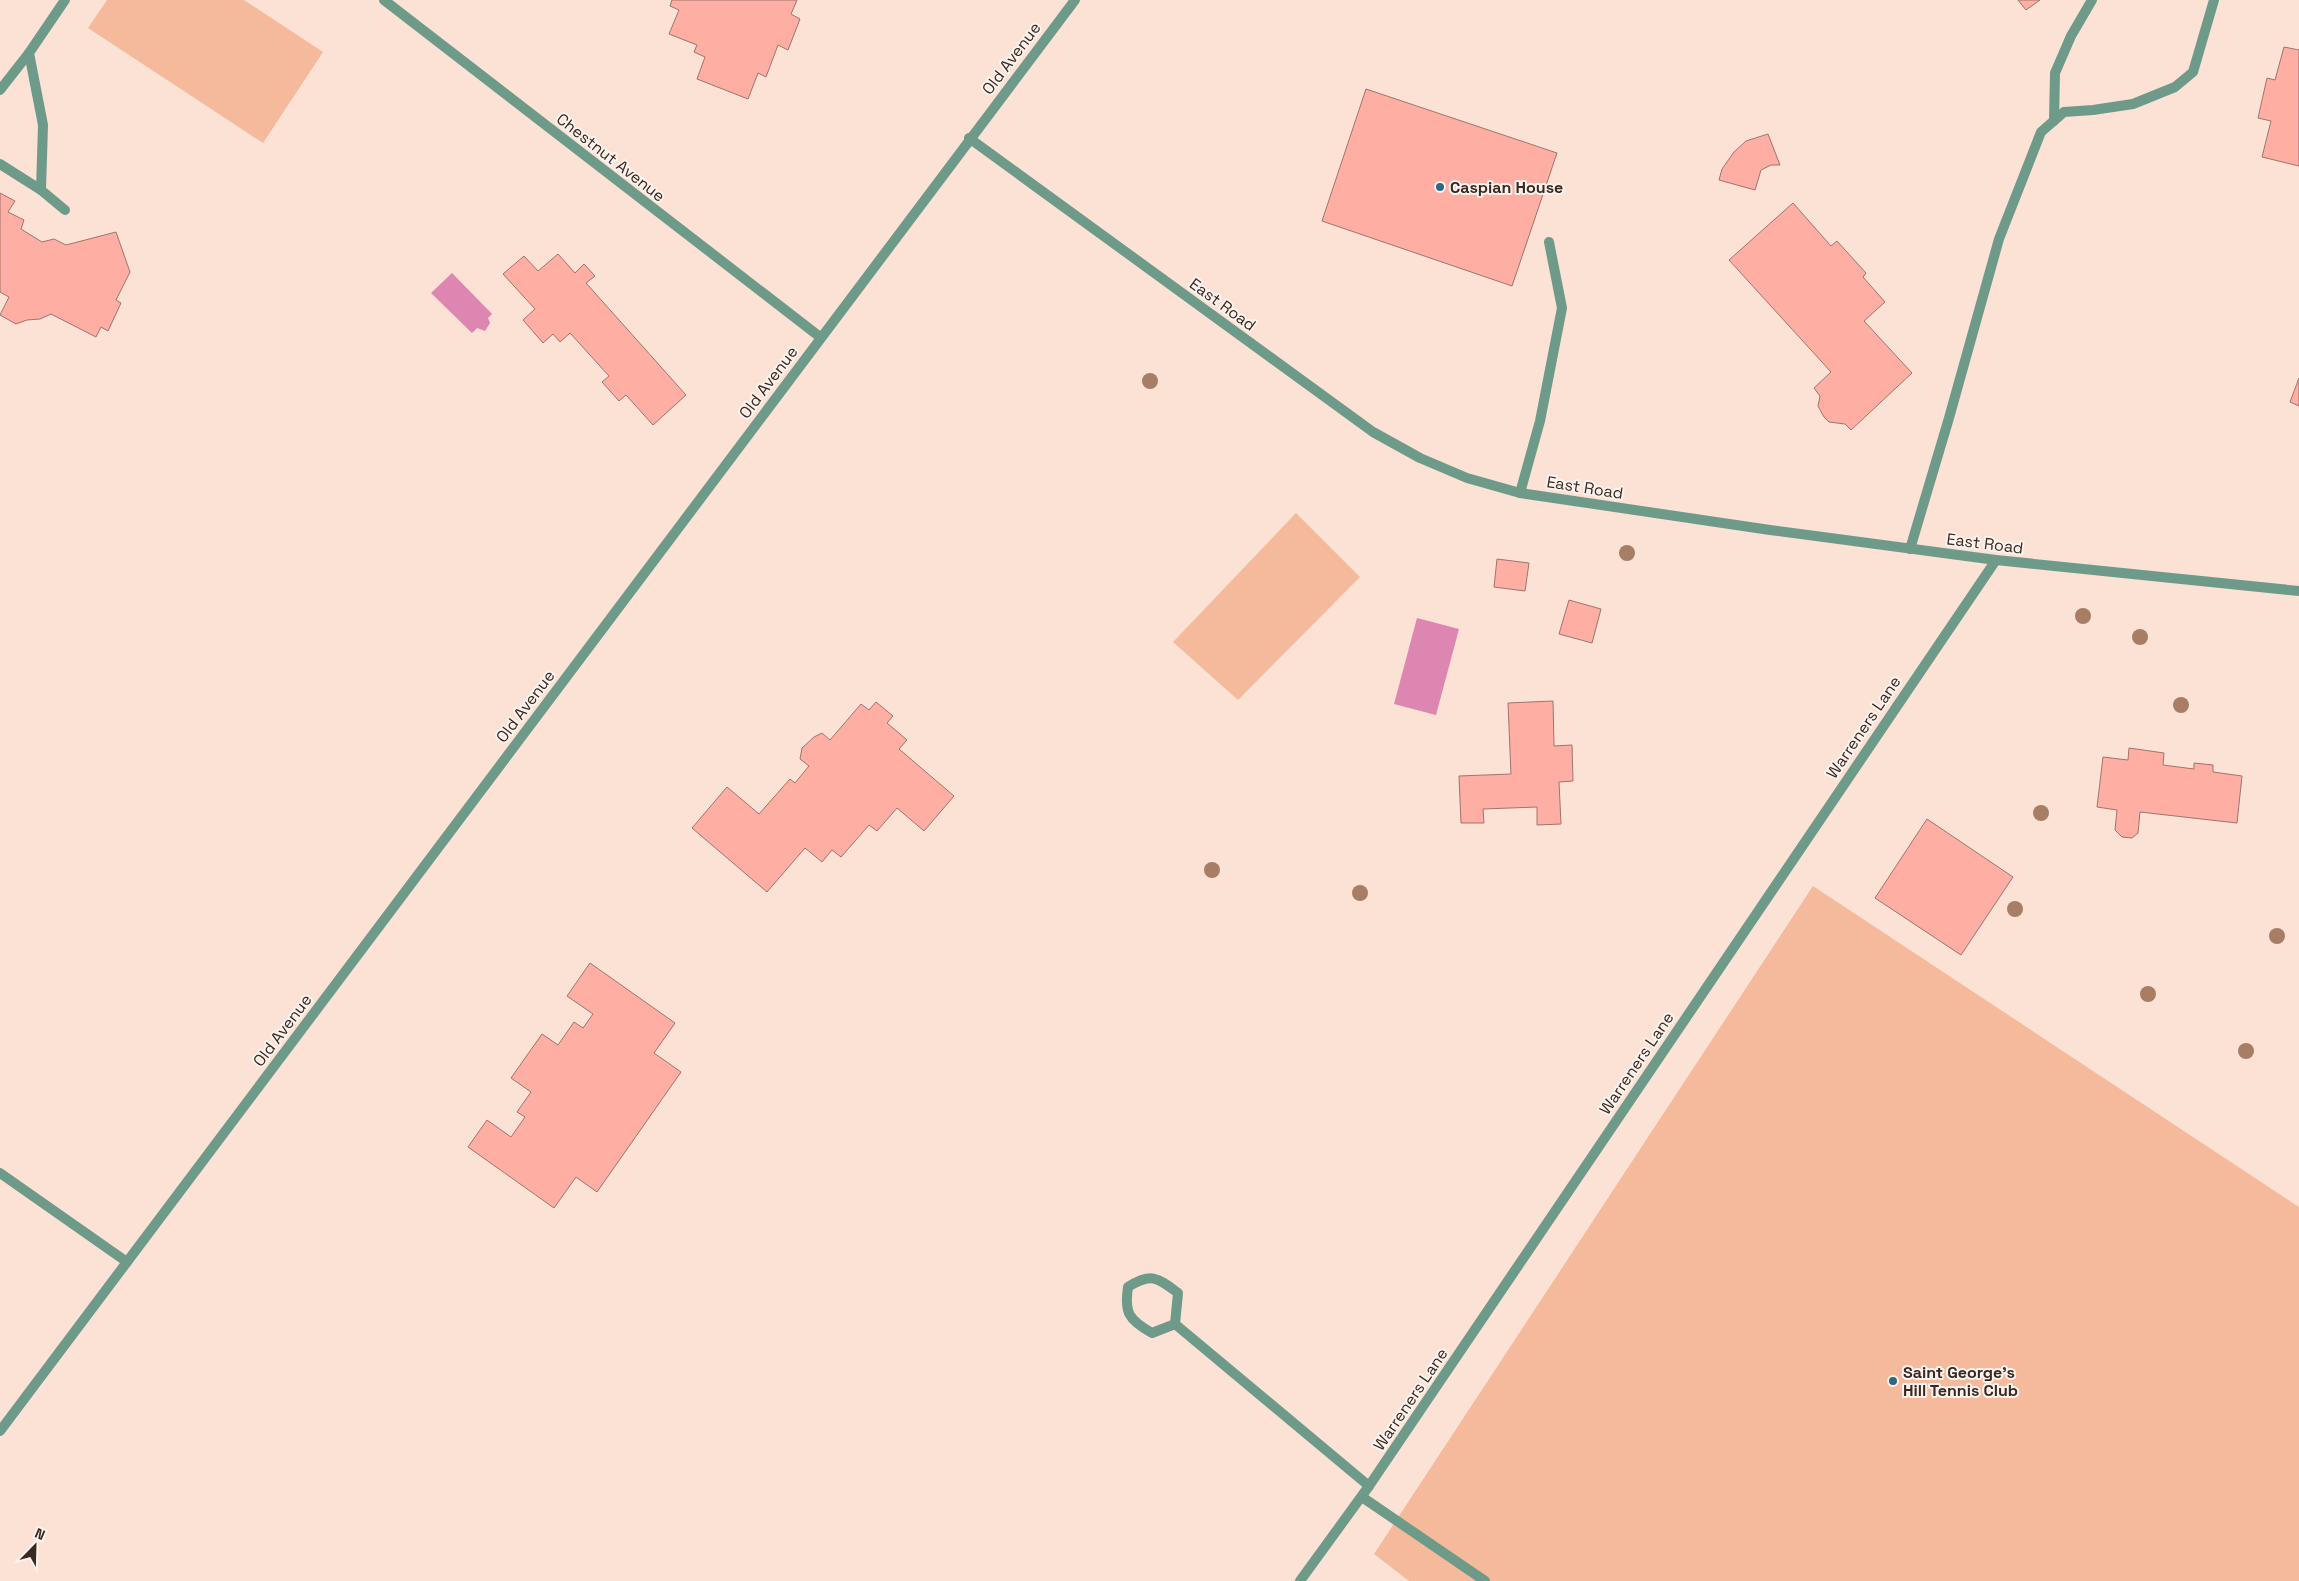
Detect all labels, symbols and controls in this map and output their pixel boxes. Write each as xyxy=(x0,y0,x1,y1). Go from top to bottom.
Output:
street label: Old Avenue xyxy=(977,18,1045,99)
street label: Chestnut Avenue xyxy=(552,108,669,206)
place label: Caspian House xyxy=(1450,177,1563,198)
marker: Caspian House xyxy=(1434,181,1446,193)
street label: East Road xyxy=(1185,273,1260,336)
street label: Old Avenue xyxy=(734,342,802,423)
street label: East Road xyxy=(1545,471,1625,504)
street label: East Road xyxy=(1945,528,2025,559)
street label: Old Avenue xyxy=(491,666,559,747)
street label: Warreners Lane xyxy=(1821,672,1905,783)
street label: Old Avenue xyxy=(248,990,316,1071)
street label: Warreners Lane xyxy=(1594,1008,1678,1119)
street label: Warreners Lane xyxy=(1368,1344,1452,1455)
place label: Saint George's Hill Tennis Club xyxy=(1903,1362,2018,1401)
marker: Saint George's Hill Tennis Club xyxy=(1887,1375,1899,1387)
north arrow xyxy=(10,1521,60,1571)
text: N xyxy=(32,1524,48,1544)

